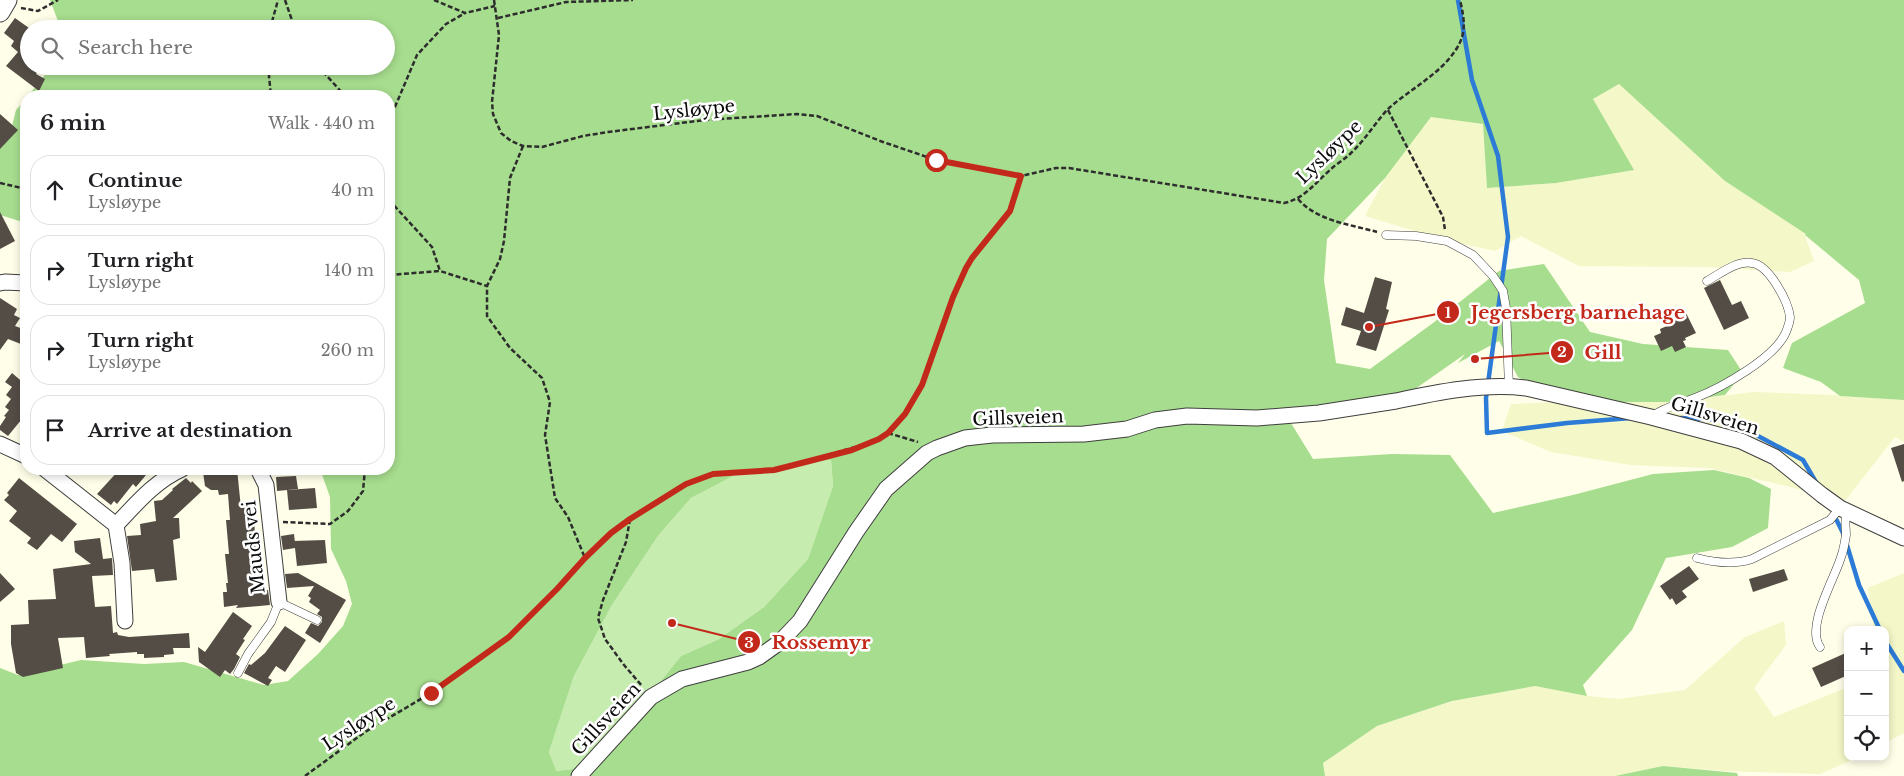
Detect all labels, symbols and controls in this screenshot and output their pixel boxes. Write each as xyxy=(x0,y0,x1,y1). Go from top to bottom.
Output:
search box xyxy=(20,20,395,75)
icon: search xyxy=(38,34,66,62)
text: Search here xyxy=(78,36,193,59)
street label: Lysløype xyxy=(652,95,736,125)
text: 6 min xyxy=(40,110,106,136)
text: Walk · 440 m xyxy=(268,113,375,133)
street label: Lysløype xyxy=(1292,115,1366,189)
route start xyxy=(925,149,948,172)
text: Continue xyxy=(88,169,183,192)
icon: ahead xyxy=(41,176,69,204)
text: 40 m xyxy=(331,180,374,200)
text: Lysløype xyxy=(88,192,161,212)
text: Turn right xyxy=(88,249,194,272)
icon: right xyxy=(41,256,69,284)
text: 140 m xyxy=(324,260,374,280)
text: Lysløype xyxy=(88,272,161,292)
callout: Jegersberg barnehage xyxy=(1435,295,1695,329)
text: Jegersberg barnehage xyxy=(1467,301,1685,324)
text: 1 xyxy=(1445,303,1452,322)
text: Turn right xyxy=(88,329,194,352)
callout: Gill xyxy=(1550,335,1632,369)
icon: right xyxy=(41,336,69,364)
text: 260 m xyxy=(321,340,374,360)
text: Gill xyxy=(1585,341,1622,364)
text: 2 xyxy=(1557,342,1567,361)
text: Lysløype xyxy=(88,352,161,372)
street label: Gillsveien xyxy=(1668,392,1762,440)
street label: Gillsveien xyxy=(972,405,1064,431)
icon: arrive xyxy=(41,416,69,444)
text: Arrive at destination xyxy=(88,419,292,442)
street label: Mauds vei xyxy=(238,499,270,595)
callout: Rossemyr xyxy=(737,625,881,659)
map controls xyxy=(1844,626,1889,761)
button: + xyxy=(1844,626,1889,671)
text: Rossemyr xyxy=(772,631,871,654)
text: 3 xyxy=(744,633,754,652)
button: − xyxy=(1844,671,1889,716)
street label: Gillsveien xyxy=(567,678,645,760)
route end xyxy=(420,682,443,705)
street label: Lysløype xyxy=(318,692,400,756)
button: locate xyxy=(1844,716,1889,761)

